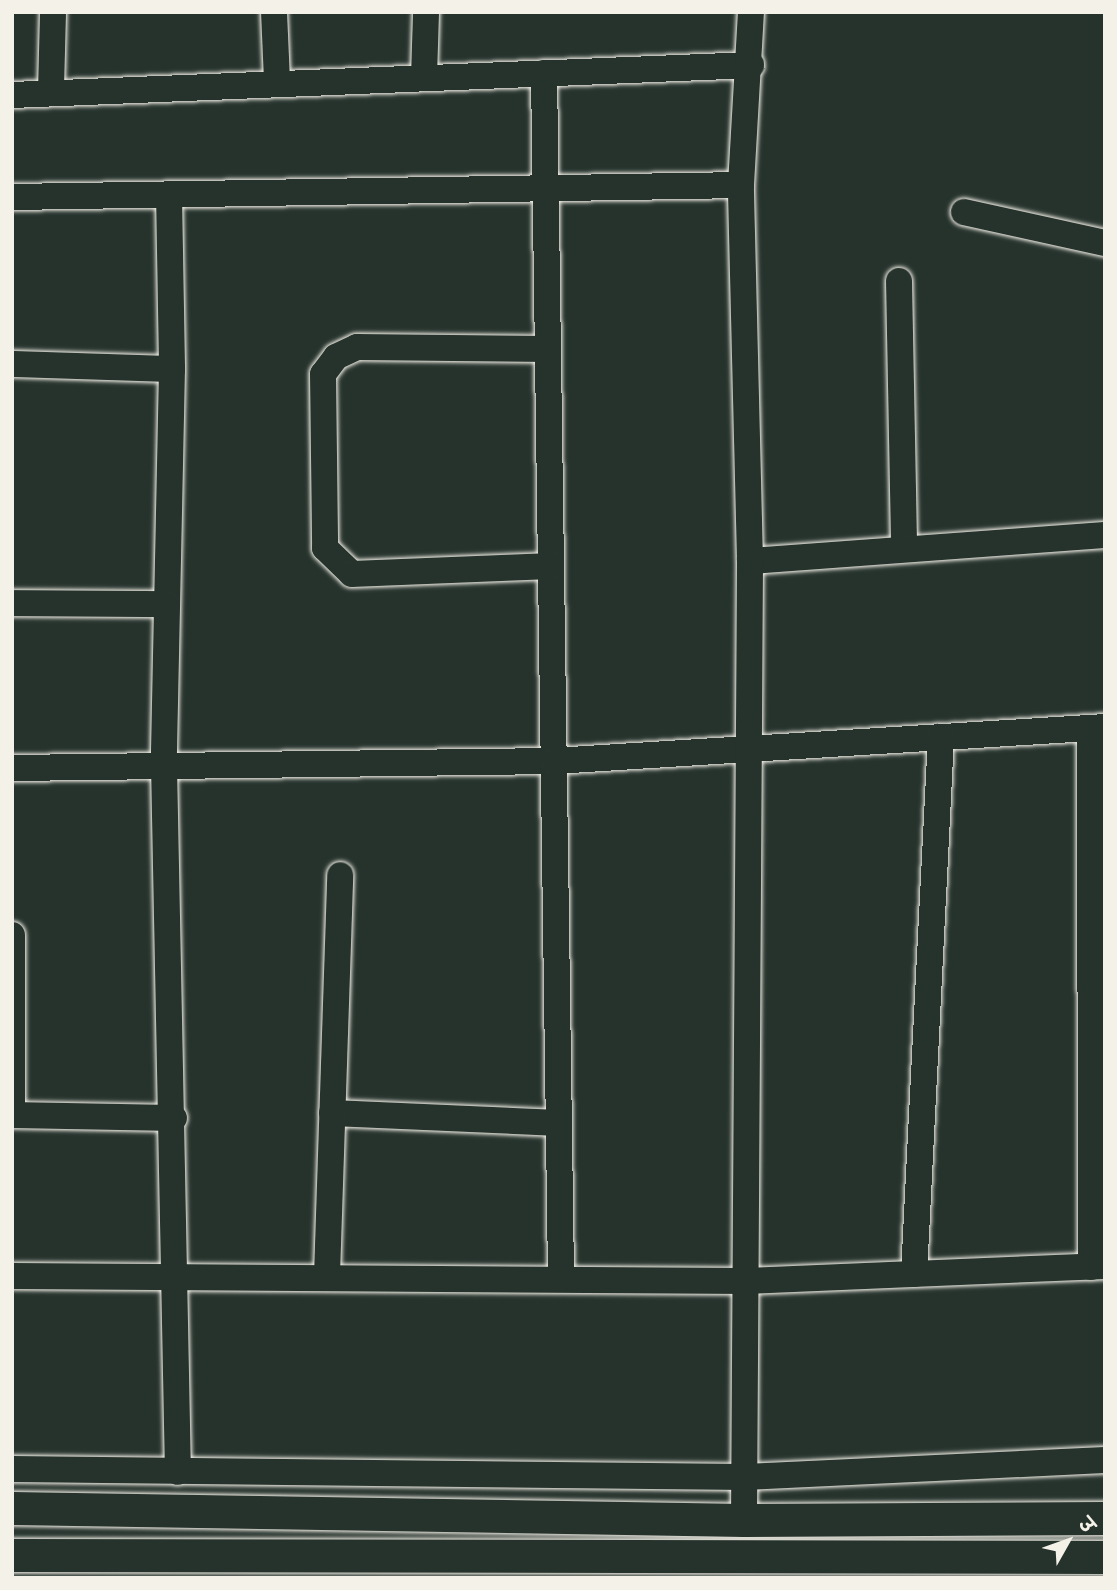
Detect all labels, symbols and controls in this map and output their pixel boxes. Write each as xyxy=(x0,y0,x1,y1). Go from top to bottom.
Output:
north arrow xyxy=(1033,1506,1103,1576)
text: उ xyxy=(1072,1515,1097,1539)

